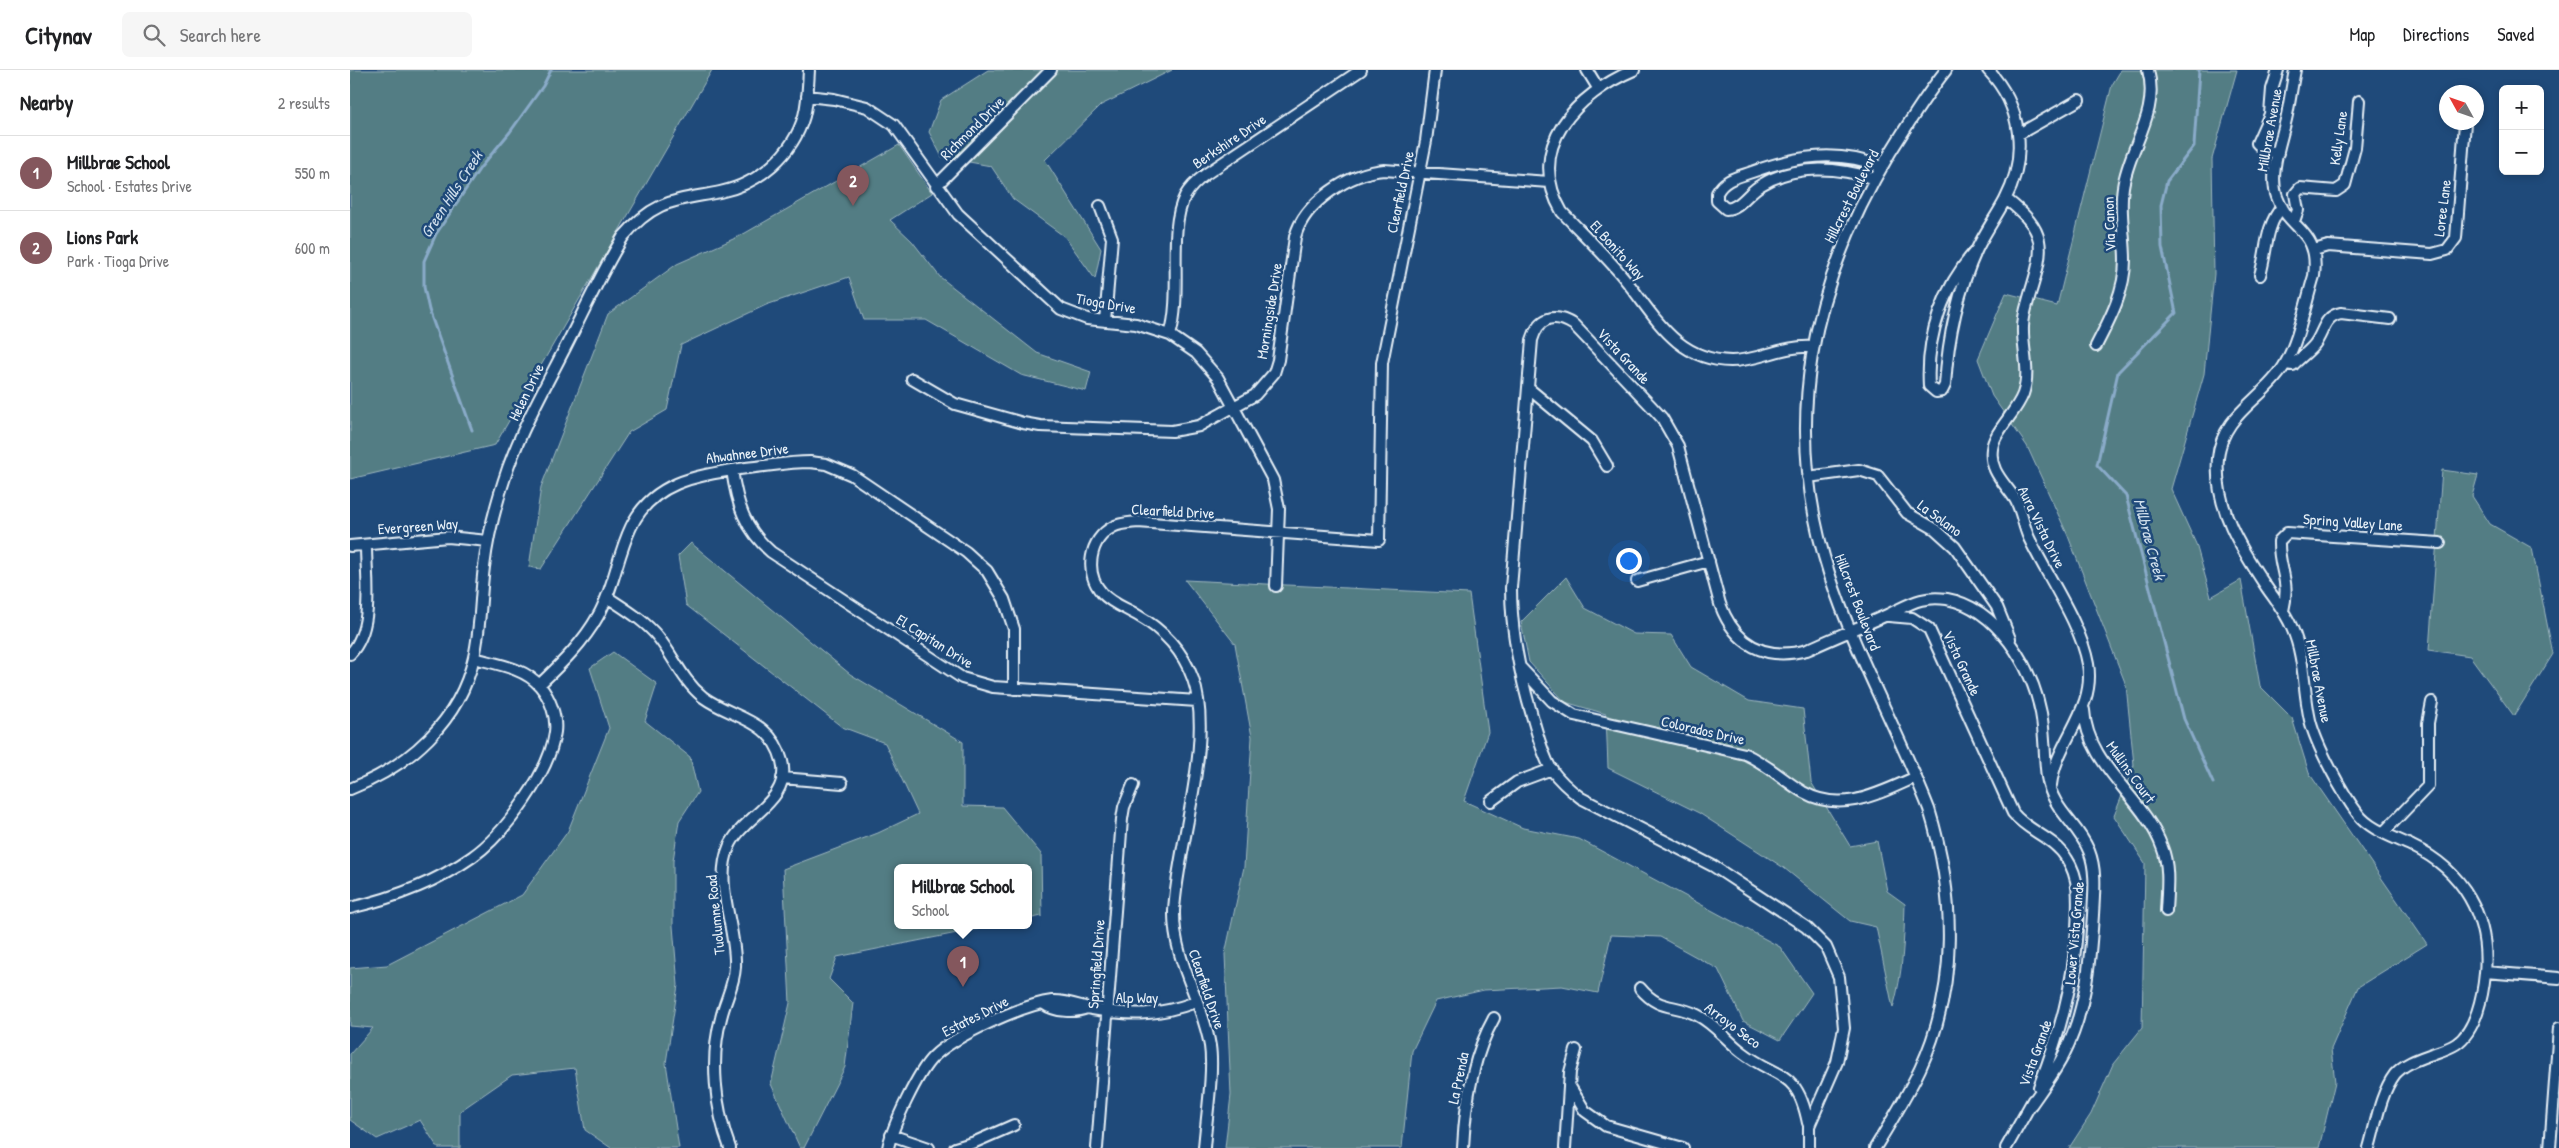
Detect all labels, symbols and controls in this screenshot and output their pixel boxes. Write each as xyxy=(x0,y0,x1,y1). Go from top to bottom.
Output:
search box xyxy=(122,12,472,57)
text: Citynav xyxy=(25,19,92,51)
icon: search xyxy=(140,21,168,49)
text: Search here xyxy=(180,22,261,48)
text: Map xyxy=(2350,22,2375,47)
text: Directions xyxy=(2403,22,2469,47)
text: Saved xyxy=(2497,22,2534,47)
north arrow xyxy=(2439,85,2484,130)
map controls xyxy=(2499,85,2544,175)
button: + xyxy=(2499,85,2544,130)
street label: Millbrae Avenue xyxy=(2251,87,2287,173)
text: Nearby xyxy=(20,88,73,117)
street label: Richmond Drive xyxy=(935,91,1009,165)
text: 2 results xyxy=(278,92,330,114)
street label: Berkshire Drive xyxy=(1188,109,1270,173)
street label: Kelly Lane xyxy=(2324,110,2352,166)
button: − xyxy=(2499,130,2544,175)
water label: Green Hills Creek xyxy=(415,145,488,242)
street label: Hillcrest Boulevard xyxy=(1819,146,1884,246)
text: Millbrae School xyxy=(67,149,170,175)
street label: Clearfield Drive xyxy=(1381,149,1419,235)
text: 1 xyxy=(33,162,39,184)
text: 550 m xyxy=(295,162,330,184)
pin: 2 xyxy=(837,165,869,206)
text: School · Estates Drive xyxy=(67,175,192,197)
street label: Loree Lane xyxy=(2428,178,2456,238)
street label: Via Canon xyxy=(2098,196,2120,252)
street label: El Bonito Way xyxy=(1585,215,1651,285)
text: Lions Park xyxy=(67,224,138,250)
text: 2 xyxy=(32,237,40,259)
text: 600 m xyxy=(295,237,330,259)
text: Park · Tioga Drive xyxy=(67,250,169,272)
street label: Morningside Drive xyxy=(1251,261,1287,361)
street label: Tioga Drive xyxy=(1074,287,1138,319)
street label: Vista Grande xyxy=(1593,323,1655,389)
street label: Helen Drive xyxy=(503,360,549,424)
street label: Ahwahnee Drive xyxy=(704,438,790,468)
street label: Aura Vista Drive xyxy=(2013,483,2071,571)
street label: La Solano xyxy=(1913,495,1967,541)
water label: Millbrae Creek xyxy=(2129,496,2172,583)
street label: Clearfield Drive xyxy=(1131,498,1215,524)
street label: Spring Valley Lane xyxy=(2302,508,2404,536)
street label: Evergreen Way xyxy=(377,513,459,539)
your location xyxy=(1616,548,1642,574)
street label: Hillcrest Boulevard xyxy=(1830,551,1886,653)
street label: El Capitan Drive xyxy=(892,609,978,673)
street label: Vista Grande xyxy=(1938,627,1986,699)
street label: Millbrae Avenue xyxy=(2301,638,2337,724)
street label: Colorados Drive xyxy=(1659,710,1747,750)
street label: Mullins Court xyxy=(2101,737,2161,808)
popup xyxy=(894,864,1032,929)
text: Millbrae School xyxy=(912,873,1014,899)
street label: Tuolumne Road xyxy=(700,874,730,956)
street label: Lower Vista Grande xyxy=(2059,881,2089,985)
text: School xyxy=(912,899,949,921)
street label: Springfield Drive xyxy=(1082,919,1110,1009)
pin: 1 xyxy=(947,946,979,987)
street label: Clearfield Drive xyxy=(1184,946,1231,1032)
street label: Alp Way xyxy=(1116,987,1158,1008)
street label: Estates Drive xyxy=(938,990,1012,1042)
street label: Arroyo Seco xyxy=(1701,997,1765,1053)
street label: Vista Grande xyxy=(2013,1017,2057,1089)
street label: La Prenda xyxy=(1442,1050,1474,1106)

